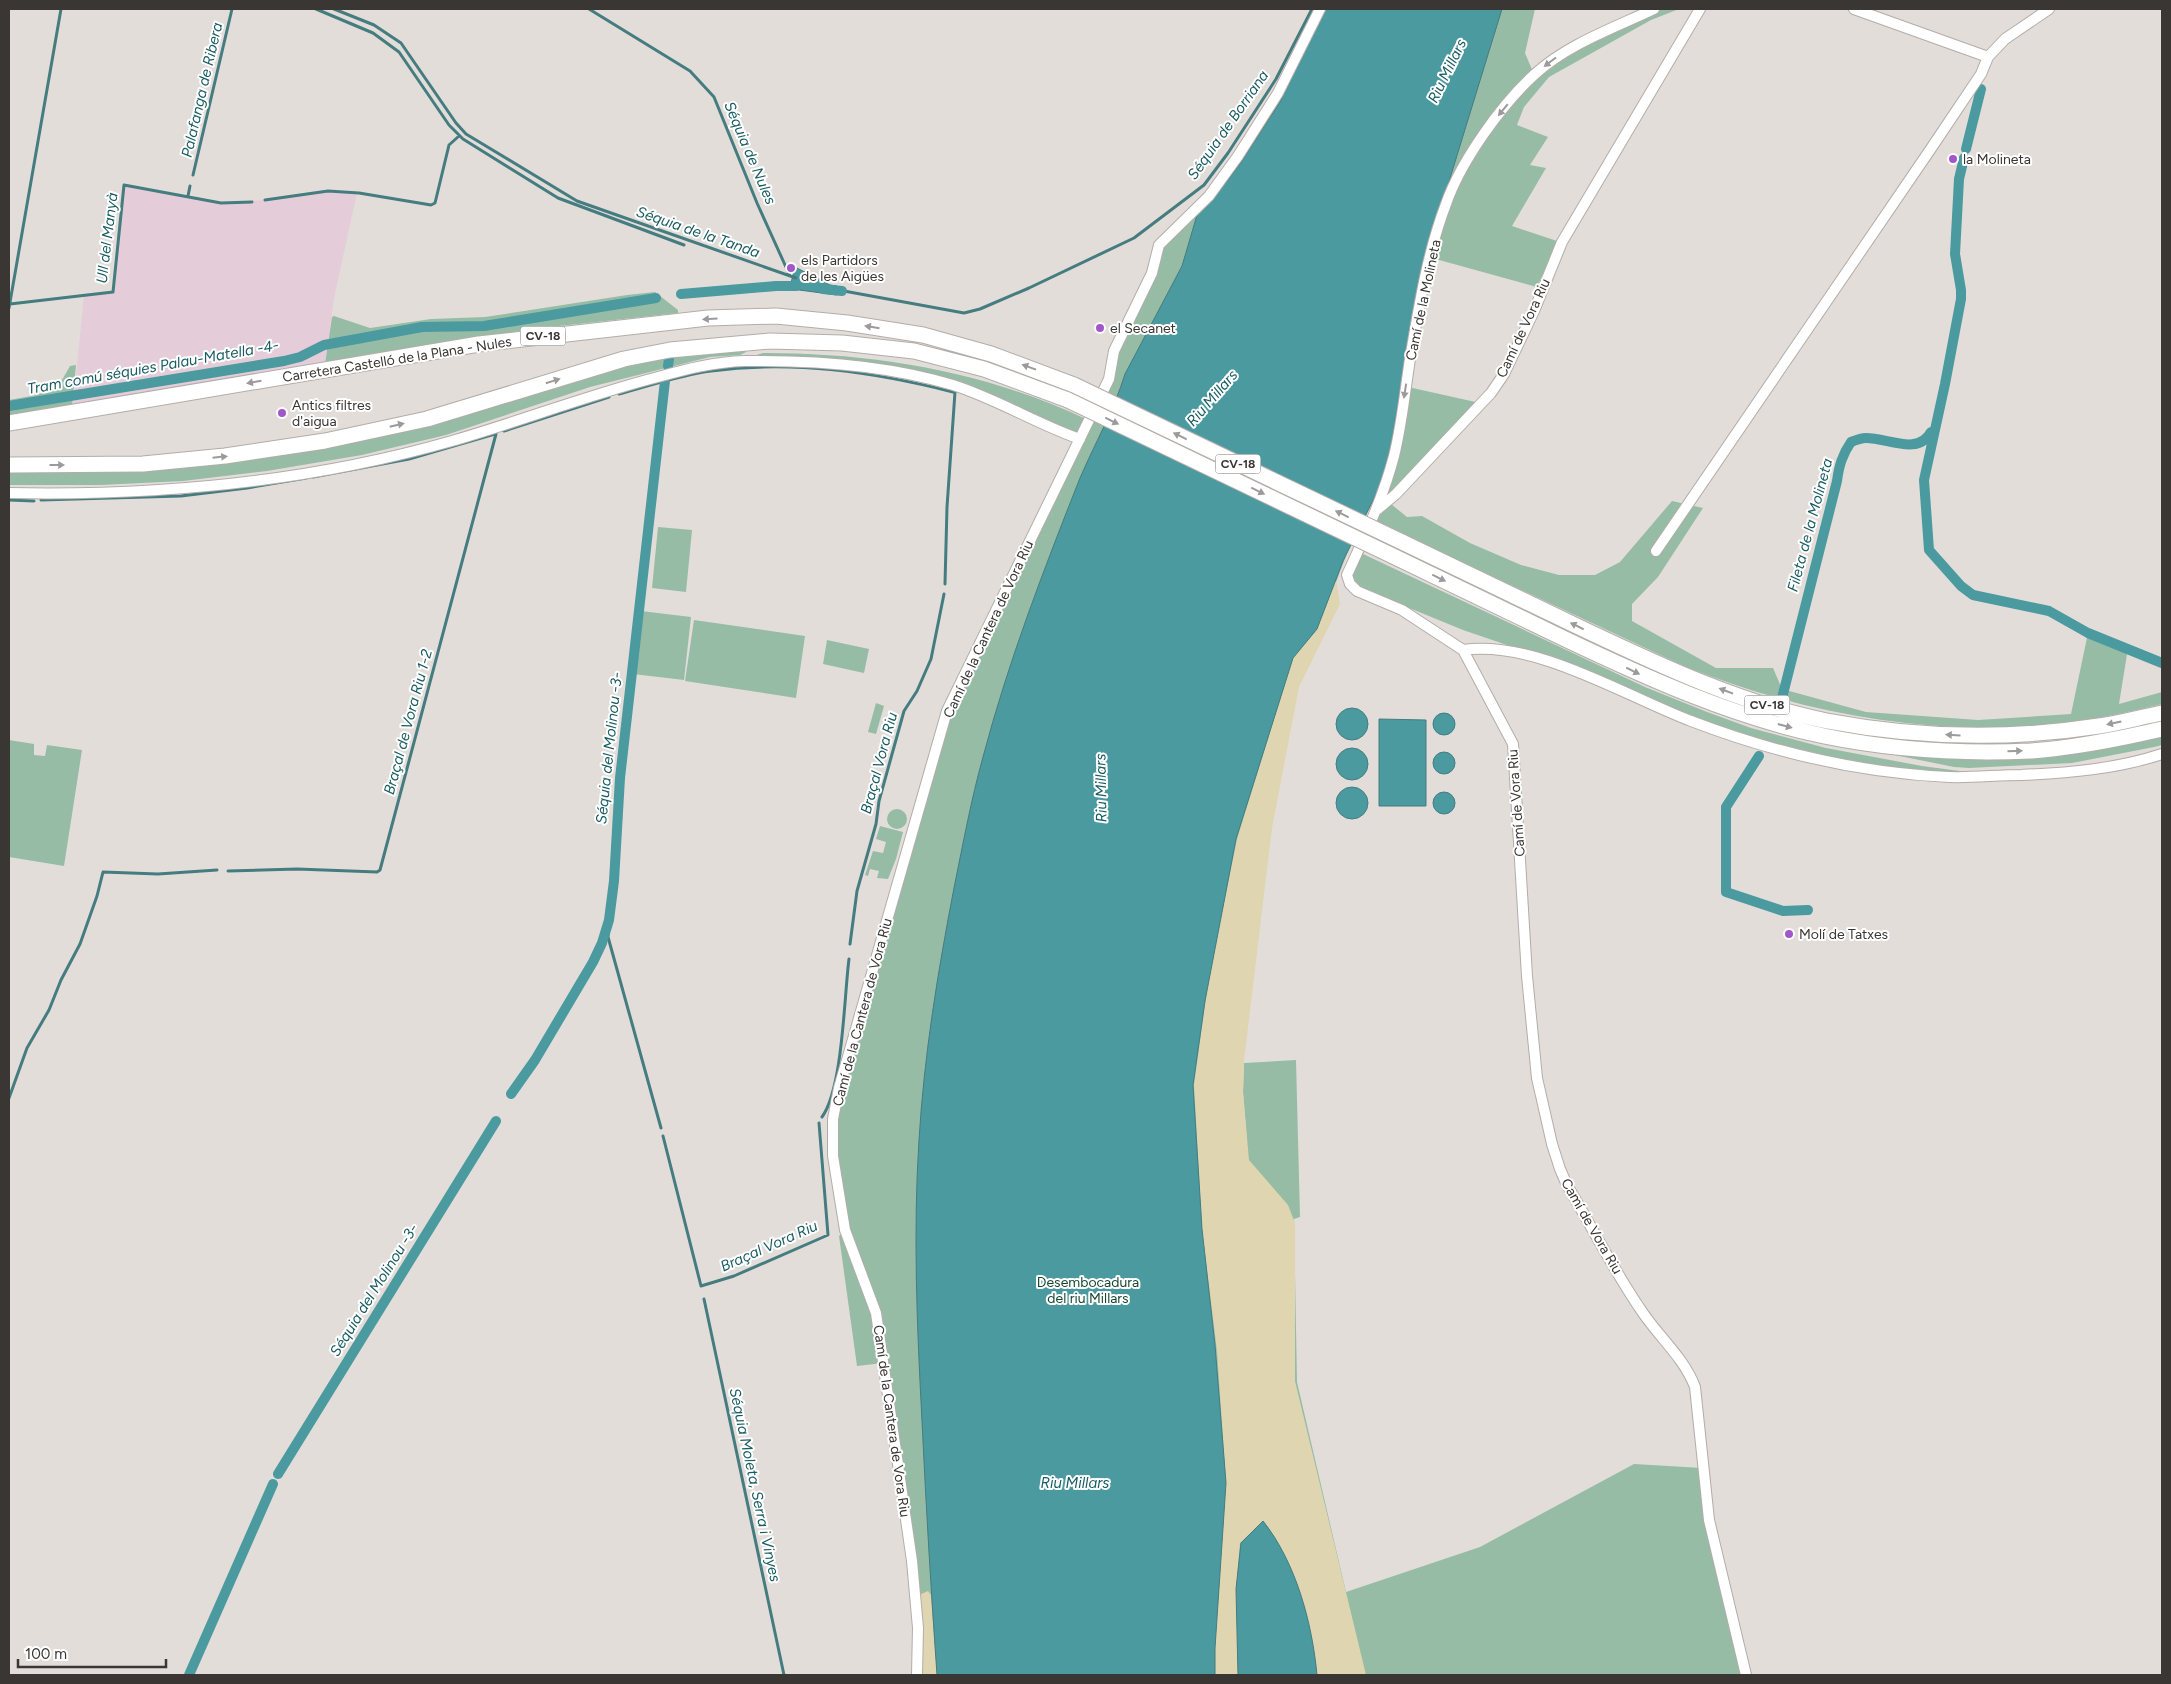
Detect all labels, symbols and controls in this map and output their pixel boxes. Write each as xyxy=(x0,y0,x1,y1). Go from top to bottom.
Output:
water label: Palafanga de Ribera xyxy=(178,21,226,159)
water label: Riu Millars xyxy=(1424,36,1470,106)
one-way arrow xyxy=(1544,57,1557,68)
water label: Séquia de Borriana xyxy=(1184,67,1272,183)
water label: Séquia de Nules xyxy=(720,99,780,207)
one-way arrow xyxy=(1497,103,1508,116)
place label: la Molineta xyxy=(1963,151,2031,168)
marker: la Molineta xyxy=(1947,153,1959,165)
water label: Ull del Manyà xyxy=(93,191,122,284)
water label: Séquia de la Tanda xyxy=(634,202,762,262)
street label: Camí de la Molineta xyxy=(1402,238,1445,362)
place label: els Partidors de les Aigües xyxy=(801,252,884,285)
marker: els Partidors de les Aigües xyxy=(785,262,797,274)
street label: Camí de Vora Riu xyxy=(1493,276,1554,381)
one-way arrow xyxy=(702,315,718,323)
place label: el Secanet xyxy=(1110,320,1176,337)
marker: el Secanet xyxy=(1094,322,1106,334)
one-way arrow xyxy=(863,323,879,331)
road number: CV-18 xyxy=(520,326,566,346)
street label: Carretera Castelló de la Plana - Nules xyxy=(281,333,513,386)
water label: Tram comú séquies Palau-Matella -4- xyxy=(26,336,280,398)
one-way arrow xyxy=(1021,363,1036,371)
water label: Riu Millars xyxy=(1183,366,1241,430)
one-way arrow xyxy=(546,376,561,384)
one-way arrow xyxy=(246,378,262,386)
one-way arrow xyxy=(1401,384,1409,400)
place label: Antics filtres d'aigua xyxy=(292,397,371,430)
marker: Antics filtres d'aigua xyxy=(276,407,288,419)
one-way arrow xyxy=(1104,417,1119,425)
one-way arrow xyxy=(389,421,404,429)
one-way arrow xyxy=(1173,431,1187,439)
one-way arrow xyxy=(212,453,228,461)
road number: CV-18 xyxy=(1216,454,1260,474)
water label: Fileta de la Molineta xyxy=(1784,456,1837,594)
one-way arrow xyxy=(50,461,66,469)
one-way arrow xyxy=(1251,488,1265,496)
one-way arrow xyxy=(1335,509,1349,517)
street label: Camí de la Cantera de Vora Riu xyxy=(940,538,1037,721)
one-way arrow xyxy=(1431,574,1446,583)
one-way arrow xyxy=(1570,622,1584,630)
water label: Braçal de Vora Riu 1-2 xyxy=(380,647,436,797)
one-way arrow xyxy=(1625,667,1640,675)
water label: Séquia del Molinou -3- xyxy=(592,671,626,825)
one-way arrow xyxy=(1719,686,1733,694)
road number: CV-18 xyxy=(1744,696,1790,714)
water label: Braçal Vora Riu xyxy=(857,710,901,816)
one-way arrow xyxy=(2107,719,2122,727)
one-way arrow xyxy=(1778,722,1793,730)
one-way arrow xyxy=(1945,731,1961,739)
one-way arrow xyxy=(2008,747,2024,755)
street label: Camí de Vora Riu xyxy=(1504,749,1529,857)
water label: Riu Millars xyxy=(1091,753,1111,823)
street label: Camí de la Cantera de Vora Riu xyxy=(829,916,896,1108)
place label: Molí de Tatxes xyxy=(1799,926,1888,943)
marker: Molí de Tatxes xyxy=(1783,928,1795,940)
street label: Camí de Vora Riu xyxy=(1557,1175,1626,1277)
water label: Braçal Vora Riu xyxy=(718,1217,820,1275)
water label: Séquia del Molinou -3- xyxy=(326,1220,422,1360)
park label: Desembocadura del riu Millars xyxy=(1037,1274,1139,1307)
street label: Camí de la Cantera de Vora Riu xyxy=(870,1324,913,1518)
water label: Séquia Moleta, Serra i Vinyes xyxy=(726,1386,784,1584)
water label: Riu Millars xyxy=(1041,1474,1109,1492)
scale bar xyxy=(18,1636,165,1668)
text: 100 m xyxy=(25,1645,67,1663)

